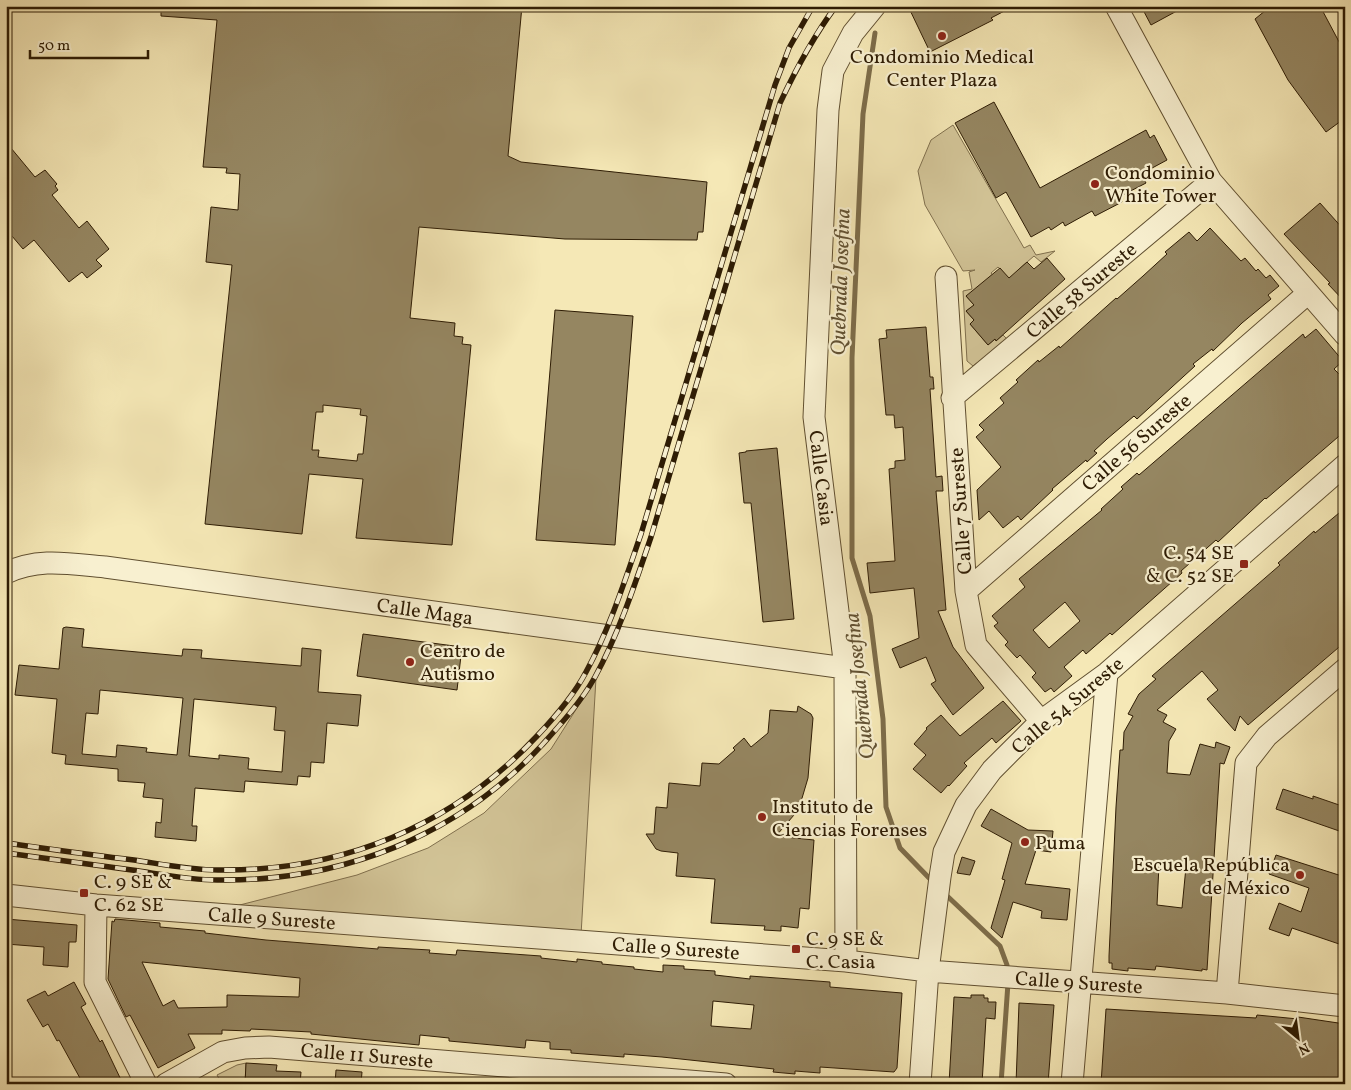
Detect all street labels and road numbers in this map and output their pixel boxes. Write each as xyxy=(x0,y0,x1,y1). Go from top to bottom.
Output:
street label: Calle 58 Sureste xyxy=(1021,237,1144,346)
street label: Calle 56 Sureste xyxy=(1076,388,1198,499)
street label: Calle Casia xyxy=(800,429,840,528)
street label: Calle 7 Sureste xyxy=(944,446,980,575)
street label: Calle Maga xyxy=(375,592,475,634)
street label: Calle 54 Sureste xyxy=(1006,651,1131,762)
street label: Calle 9 Sureste xyxy=(207,902,337,938)
street label: Calle 9 Sureste xyxy=(611,932,741,968)
street label: Calle 9 Sureste xyxy=(1014,966,1144,1002)
street label: Calle 11 Sureste xyxy=(299,1037,434,1077)

